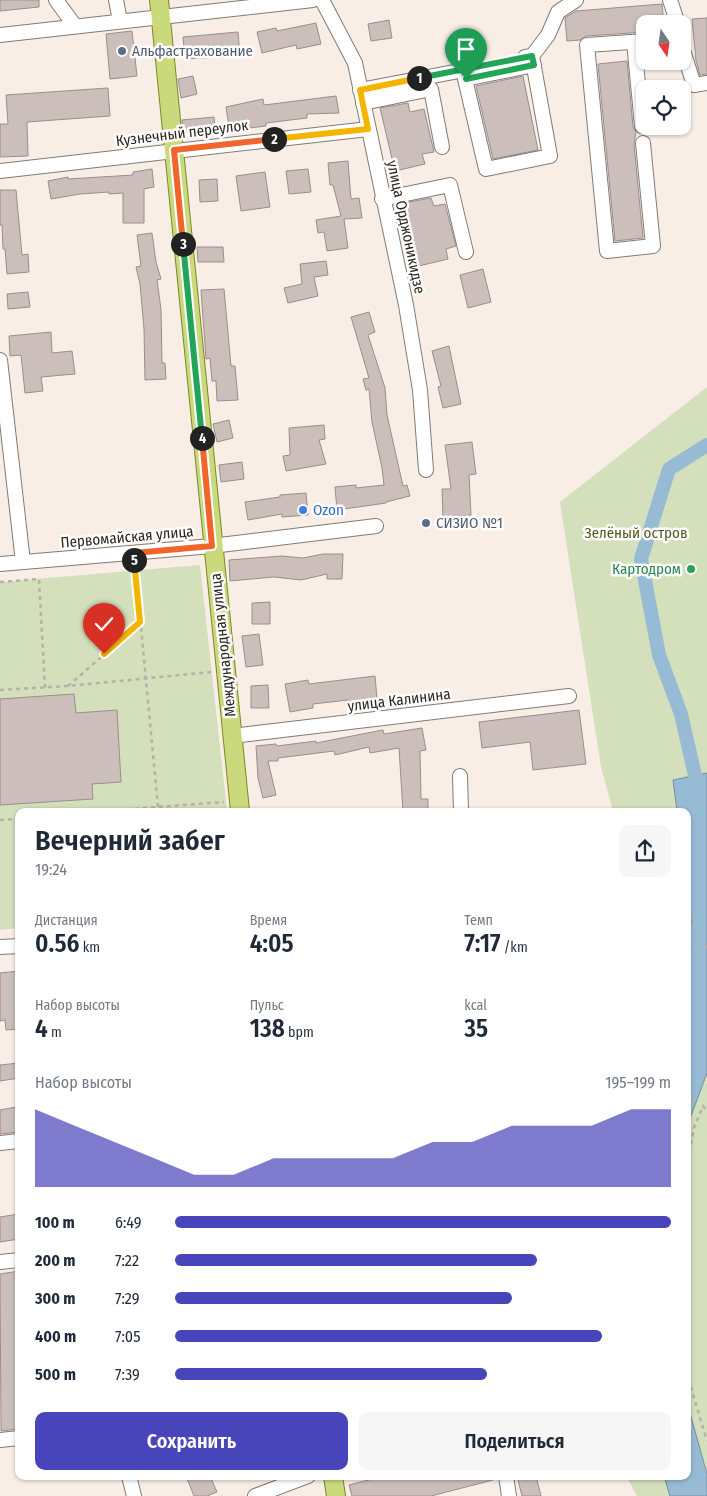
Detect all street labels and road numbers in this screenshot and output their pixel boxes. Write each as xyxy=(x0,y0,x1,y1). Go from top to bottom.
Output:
street label: Кузнечный переулок xyxy=(115,116,249,150)
street label: улица Орджоникидзе xyxy=(383,159,429,295)
street label: Первомайская улица xyxy=(60,522,194,552)
street label: Международная улица xyxy=(207,572,239,718)
street label: улица Калинина xyxy=(347,685,451,715)

